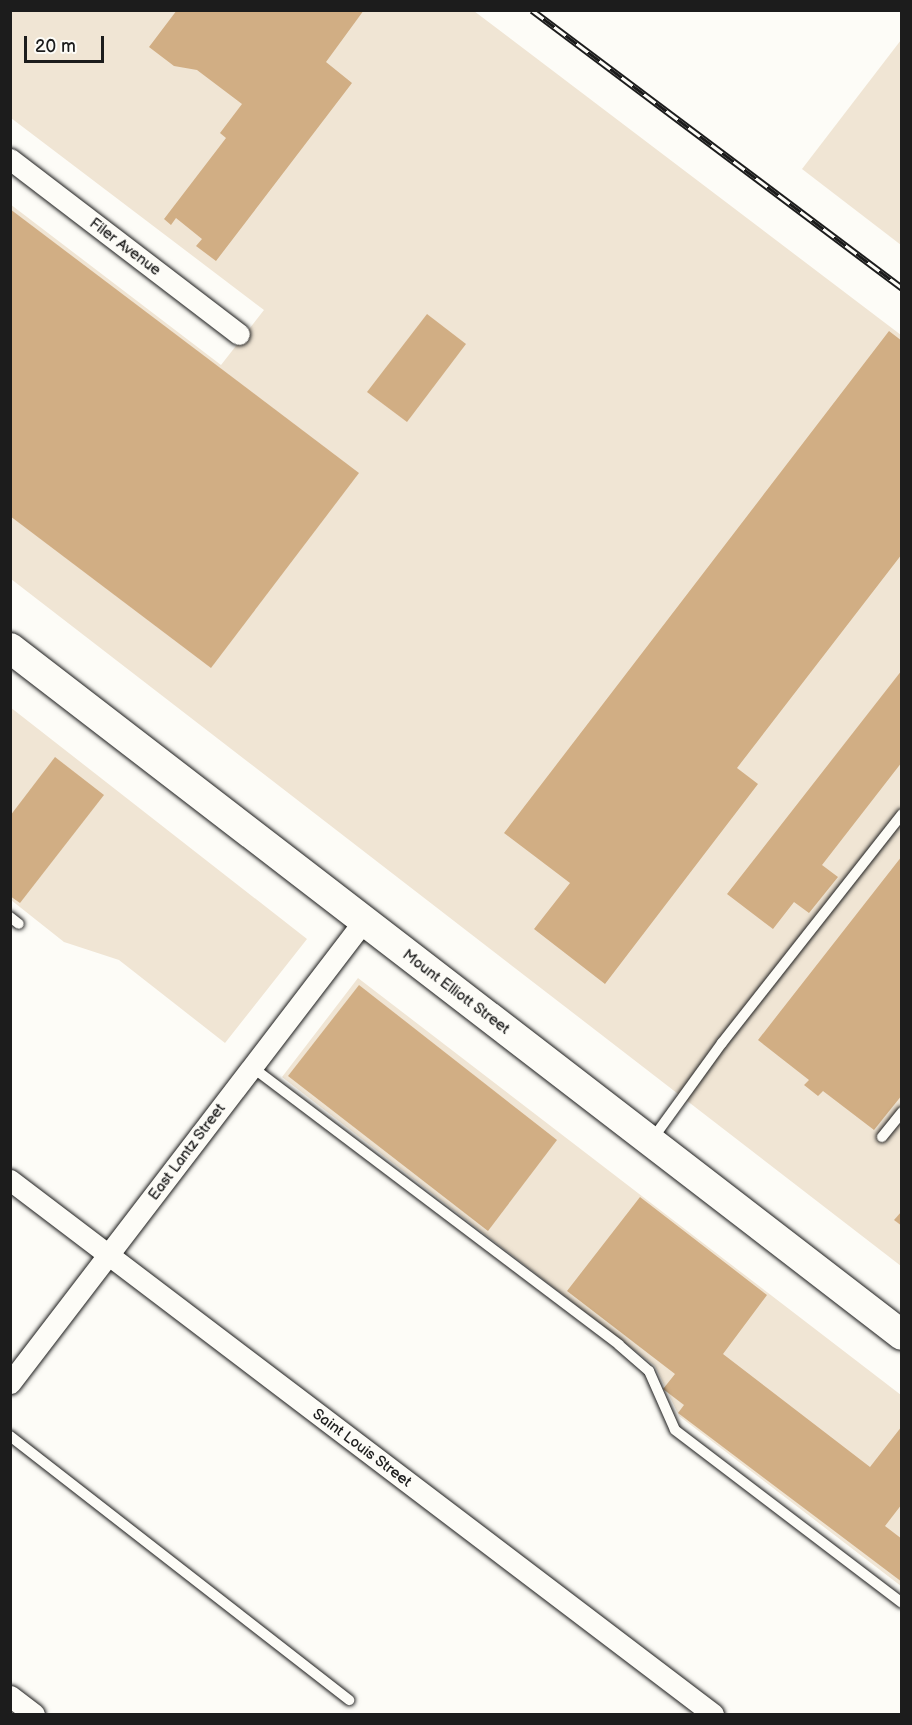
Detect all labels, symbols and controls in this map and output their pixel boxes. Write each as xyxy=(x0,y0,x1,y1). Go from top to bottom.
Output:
scale bar xyxy=(27,24,106,62)
text: 20 m xyxy=(35,36,76,57)
street label: Filer Avenue xyxy=(86,214,164,280)
street label: Mount Elliott Street xyxy=(399,946,513,1038)
street label: East Lantz Street xyxy=(145,1100,229,1204)
street label: Saint Louis Street xyxy=(309,1405,415,1491)

